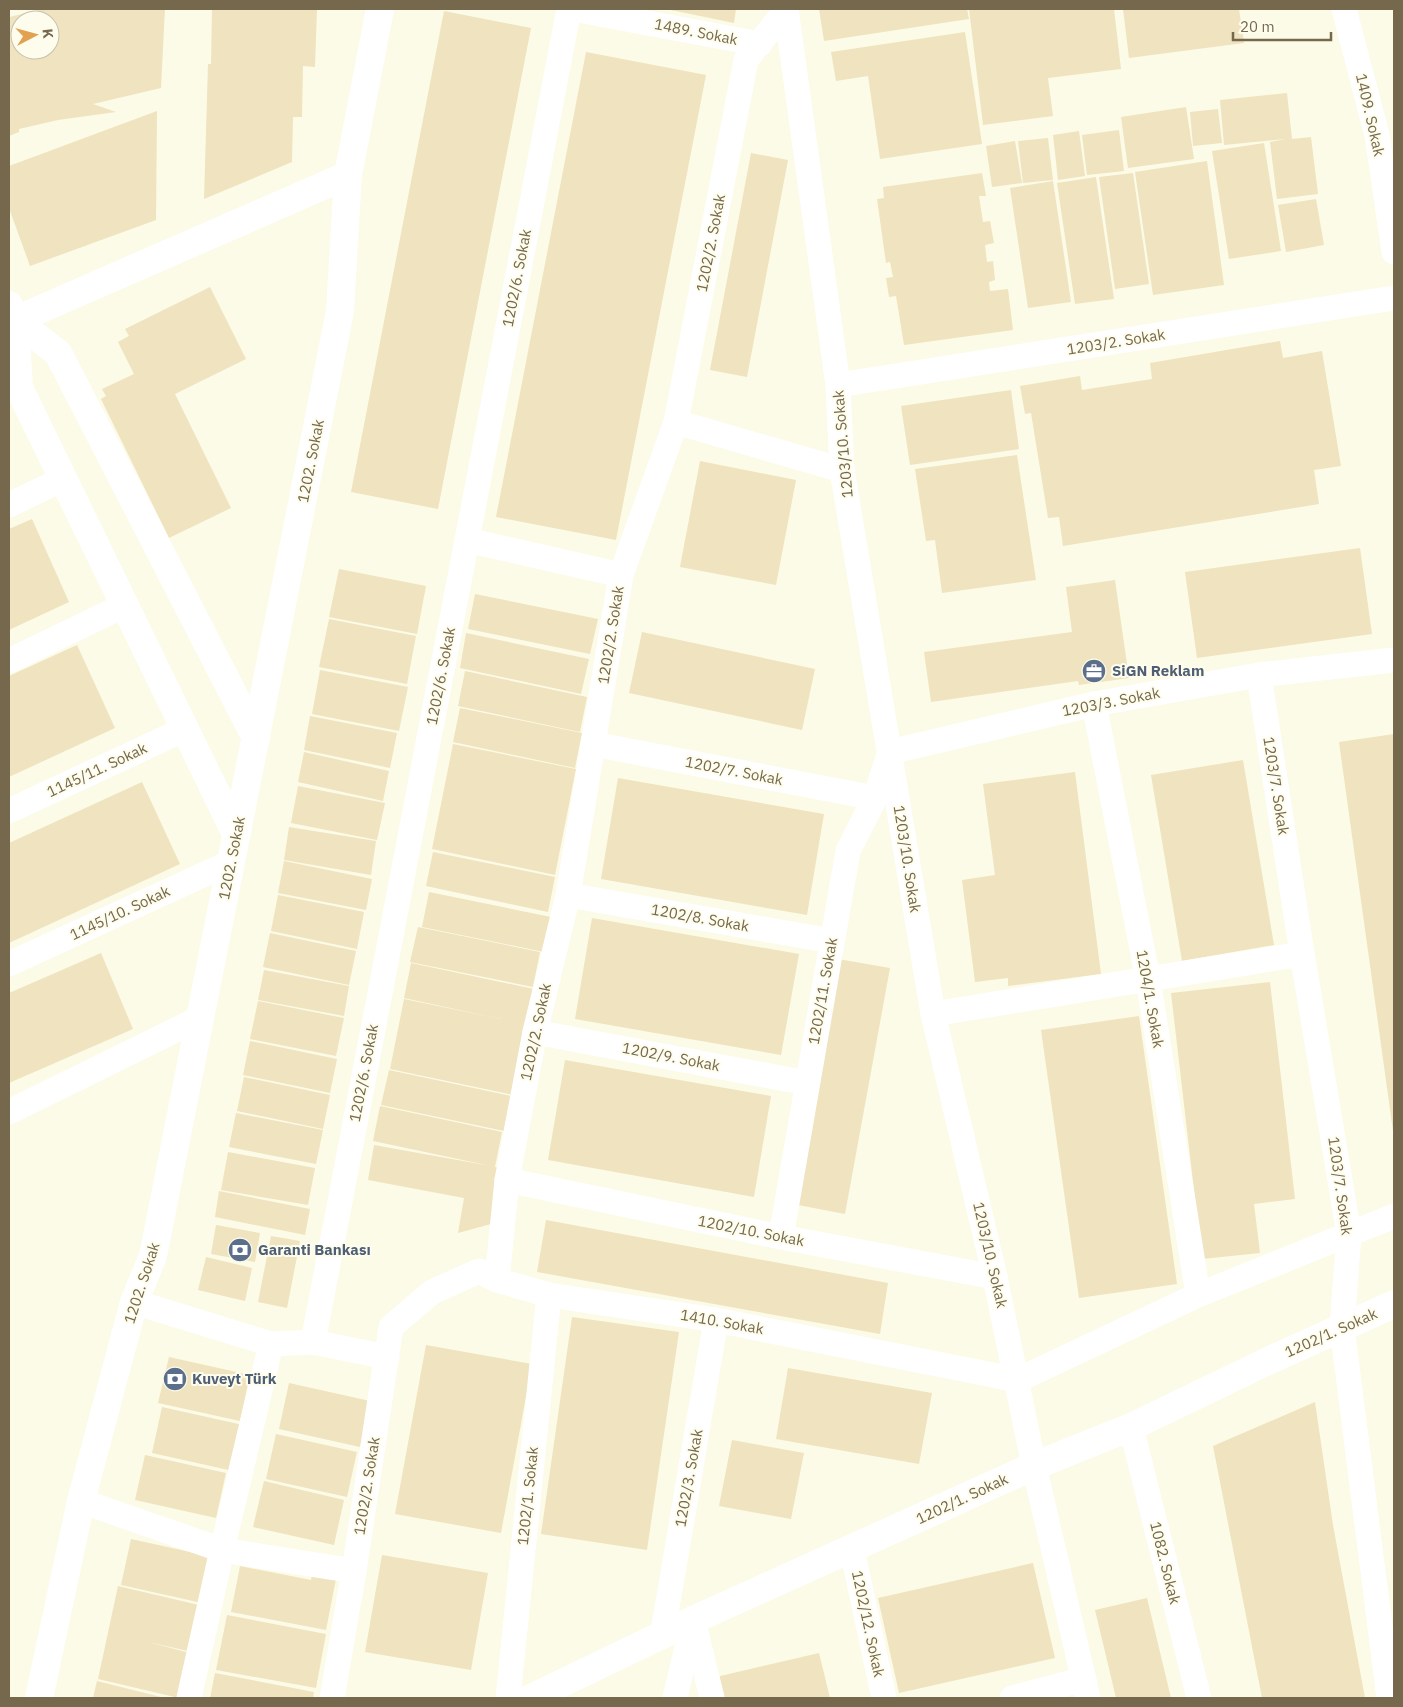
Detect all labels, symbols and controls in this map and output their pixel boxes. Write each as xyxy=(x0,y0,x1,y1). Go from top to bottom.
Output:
north arrow xyxy=(10,10,60,60)
scale bar xyxy=(1233,10,1330,42)
street label: 1489. Sokak xyxy=(653,14,739,49)
text: 20 m xyxy=(1240,17,1275,36)
text: K xyxy=(38,28,57,40)
street label: 1409. Sokak xyxy=(1352,72,1389,158)
street label: 1202/2. Sokak xyxy=(692,192,729,293)
street label: 1202/6. Sokak xyxy=(498,227,535,328)
street label: 1203/2. Sokak xyxy=(1065,324,1166,359)
street label: 1203/10. Sokak xyxy=(828,389,857,499)
street label: 1202. Sokak xyxy=(293,418,328,504)
street label: 1202/2. Sokak xyxy=(593,584,628,685)
street label: 1202/6. Sokak xyxy=(422,625,459,726)
office icon: SiGN Reklam xyxy=(1081,658,1107,684)
place label: SiGN Reklam xyxy=(1112,661,1204,680)
street label: 1203/3. Sokak xyxy=(1060,683,1162,720)
street label: 1203/7. Sokak xyxy=(1259,735,1294,836)
street label: 1145/11. Sokak xyxy=(44,738,150,801)
street label: 1202/7. Sokak xyxy=(684,752,785,789)
street label: 1203/10. Sokak xyxy=(890,804,925,914)
street label: 1202. Sokak xyxy=(214,815,249,901)
street label: 1145/10. Sokak xyxy=(67,881,173,944)
street label: 1202/8. Sokak xyxy=(650,900,751,935)
street label: 1202/11. Sokak xyxy=(804,936,841,1046)
street label: 1204/1. Sokak xyxy=(1133,948,1168,1050)
street label: 1202/2. Sokak xyxy=(516,981,555,1082)
street label: 1202/6. Sokak xyxy=(345,1022,382,1123)
street label: 1202/9. Sokak xyxy=(621,1038,722,1075)
street label: 1203/7. Sokak xyxy=(1324,1135,1357,1236)
street label: 1203/10. Sokak xyxy=(969,1200,1012,1310)
street label: 1202/10. Sokak xyxy=(696,1211,806,1250)
bank icon: Garanti Bankası xyxy=(227,1237,253,1263)
street label: 1202. Sokak xyxy=(119,1240,164,1326)
place label: Garanti Bankası xyxy=(258,1240,371,1259)
street label: 1202/1. Sokak xyxy=(1282,1304,1380,1361)
street label: 1410. Sokak xyxy=(679,1305,765,1338)
bank icon: Kuveyt Türk xyxy=(162,1366,188,1392)
place label: Kuveyt Türk xyxy=(192,1369,277,1388)
street label: 1202/3. Sokak xyxy=(671,1427,706,1528)
street label: 1202/2. Sokak xyxy=(349,1435,384,1536)
street label: 1202/1. Sokak xyxy=(513,1446,542,1546)
street label: 1202/1. Sokak xyxy=(913,1469,1011,1528)
street label: 1082. Sokak xyxy=(1146,1520,1185,1606)
street label: 1202/12. Sokak xyxy=(848,1569,889,1679)

